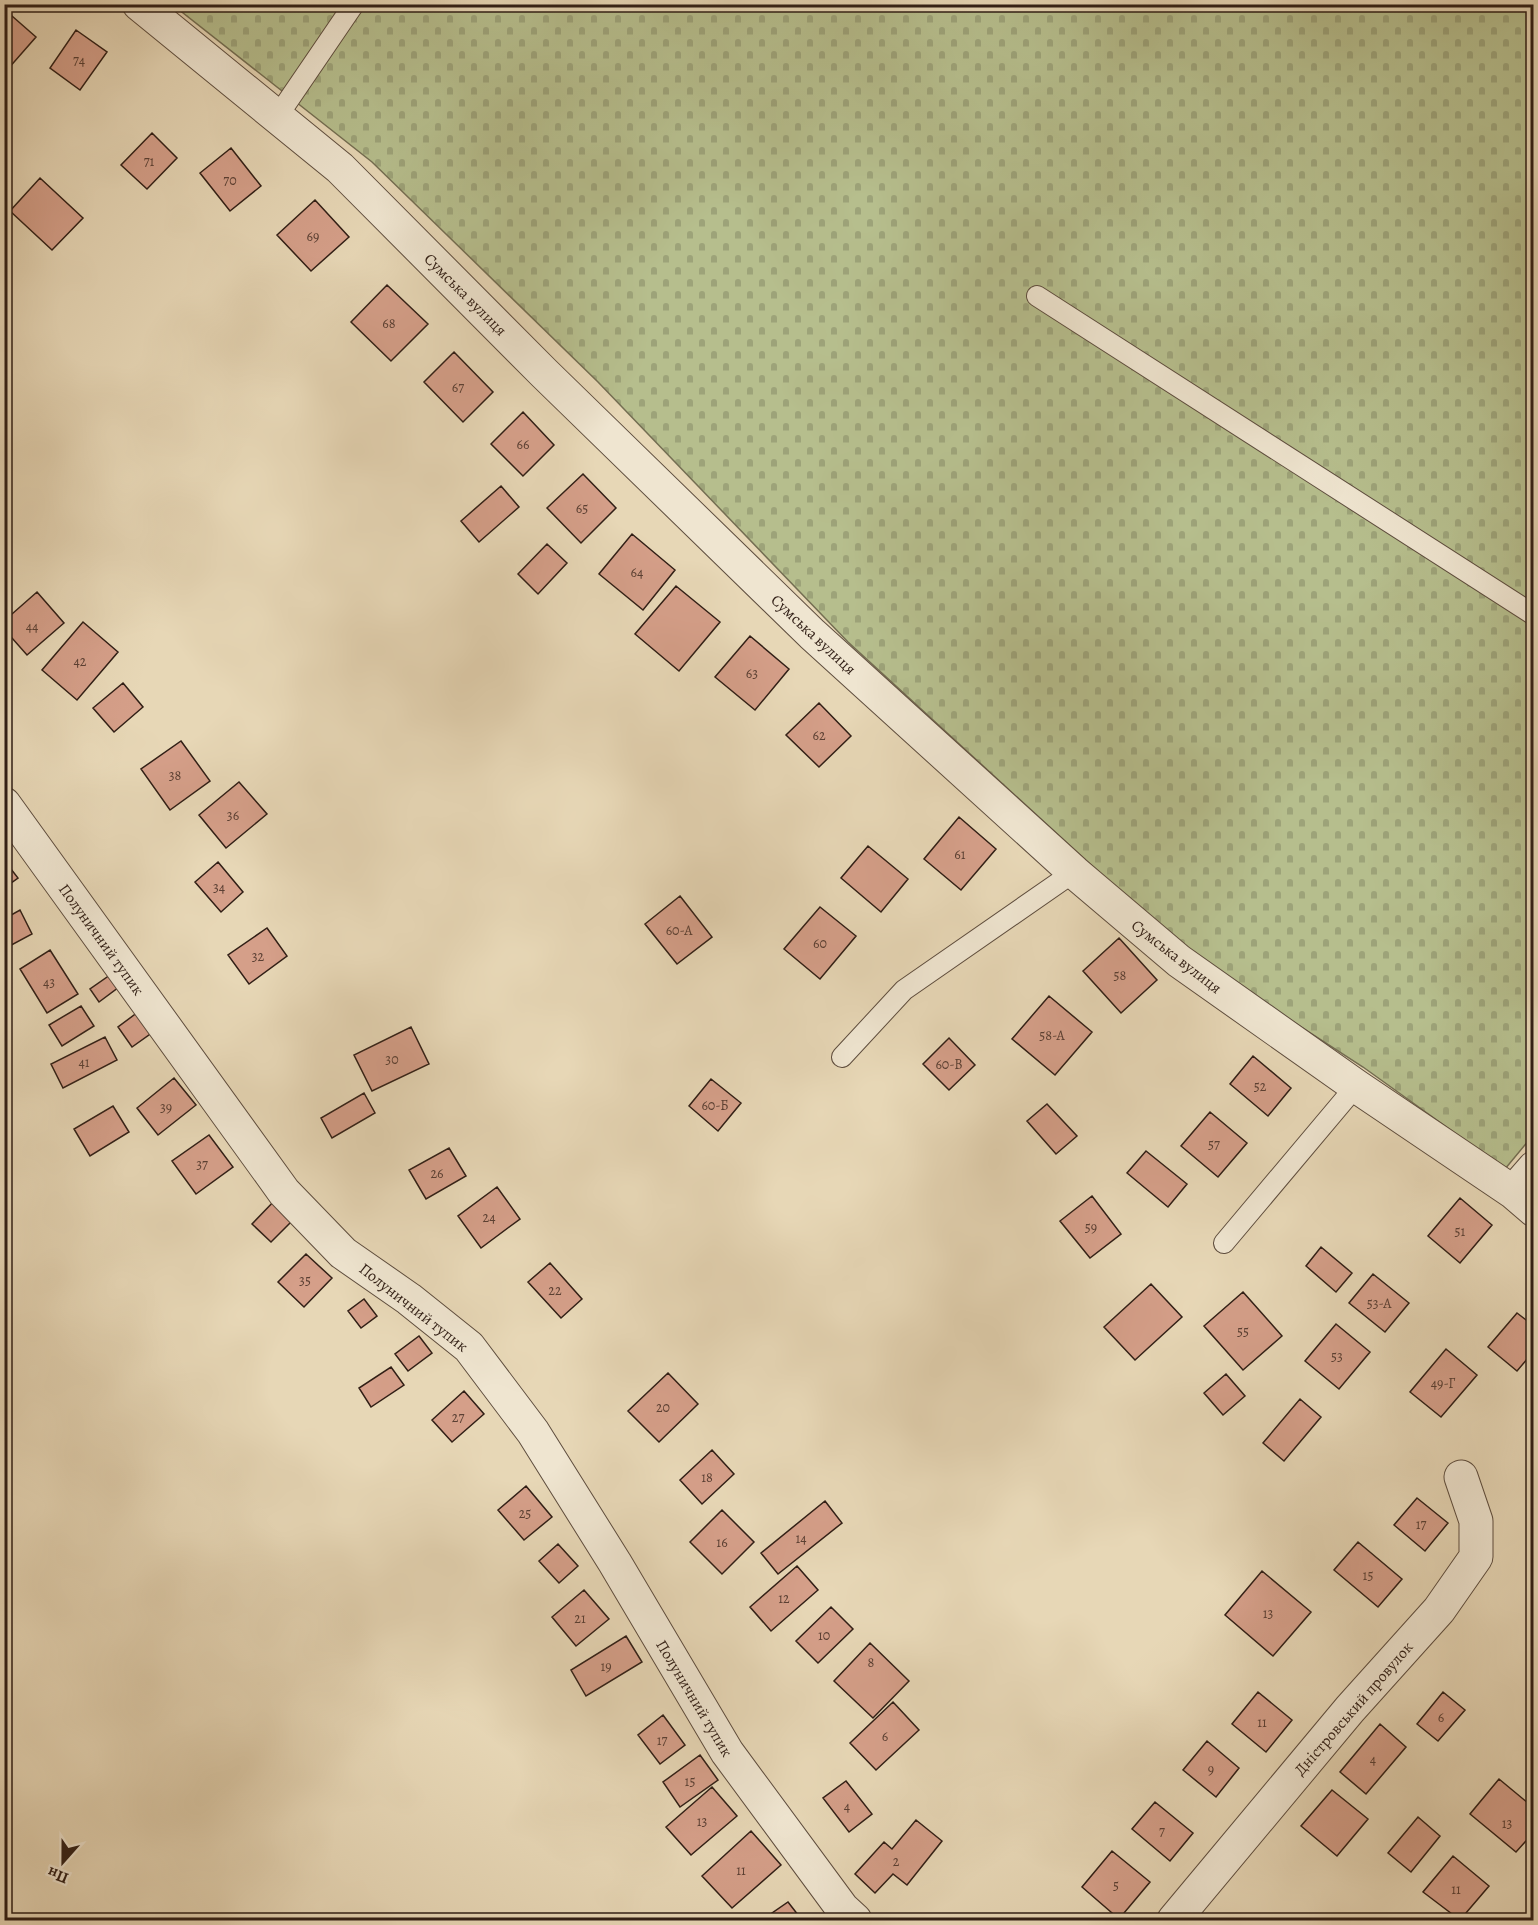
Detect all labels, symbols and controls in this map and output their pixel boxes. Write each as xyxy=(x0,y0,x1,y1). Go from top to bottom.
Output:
house number: 74 xyxy=(73,51,85,70)
house number: 71 xyxy=(144,152,155,171)
house number: 70 xyxy=(223,171,237,190)
house number: 69 xyxy=(307,227,319,246)
street label: Сумська вулиця xyxy=(419,248,512,341)
house number: 68 xyxy=(382,314,396,333)
house number: 67 xyxy=(452,378,464,397)
house number: 66 xyxy=(517,435,529,454)
house number: 65 xyxy=(576,499,588,518)
house number: 64 xyxy=(631,563,643,582)
street label: Сумська вулиця xyxy=(766,589,861,680)
house number: 44 xyxy=(26,617,38,636)
house number: 42 xyxy=(74,652,87,671)
house number: 63 xyxy=(746,664,758,683)
house number: 62 xyxy=(812,726,826,745)
house number: 38 xyxy=(169,766,182,785)
house number: 36 xyxy=(227,806,239,825)
house number: 61 xyxy=(954,845,966,864)
house number: 34 xyxy=(213,878,225,897)
street label: Полуничний тупик xyxy=(53,879,149,1000)
street label: Сумська вулиця xyxy=(1127,915,1226,999)
house number: 60-А xyxy=(666,921,693,940)
house number: 60 xyxy=(813,934,827,953)
house number: 32 xyxy=(252,947,265,966)
house number: 58 xyxy=(1114,966,1127,985)
house number: 43 xyxy=(43,973,55,992)
house number: 58-А xyxy=(1039,1026,1066,1045)
house number: 30 xyxy=(385,1050,399,1069)
house number: 41 xyxy=(78,1053,90,1072)
house number: 60-В xyxy=(935,1055,963,1074)
house number: 52 xyxy=(1254,1077,1267,1096)
house number: 60-Б xyxy=(701,1096,729,1115)
house number: 39 xyxy=(160,1098,172,1117)
house number: 57 xyxy=(1208,1135,1220,1154)
house number: 37 xyxy=(196,1155,208,1174)
house number: 26 xyxy=(430,1164,444,1183)
house number: 24 xyxy=(483,1208,496,1227)
house number: 59 xyxy=(1085,1218,1097,1237)
house number: 51 xyxy=(1455,1222,1466,1241)
street label: Полуничний тупик xyxy=(354,1258,473,1357)
house number: 35 xyxy=(299,1271,311,1290)
house number: 22 xyxy=(548,1281,562,1300)
house number: 53-А xyxy=(1367,1294,1392,1313)
house number: 55 xyxy=(1237,1322,1249,1341)
house number: 53 xyxy=(1331,1347,1343,1366)
house number: 49-Г xyxy=(1431,1374,1455,1393)
house number: 20 xyxy=(656,1398,670,1417)
house number: 27 xyxy=(452,1408,464,1427)
house number: 18 xyxy=(701,1468,713,1487)
house number: 25 xyxy=(519,1504,531,1523)
house number: 17 xyxy=(1416,1515,1426,1534)
house number: 14 xyxy=(795,1529,807,1548)
house number: 16 xyxy=(716,1533,728,1552)
house number: 15 xyxy=(1363,1566,1373,1585)
house number: 12 xyxy=(778,1589,790,1608)
house number: 13 xyxy=(1263,1604,1273,1623)
house number: 21 xyxy=(574,1609,586,1628)
house number: 10 xyxy=(818,1626,830,1645)
street label: Полуничний тупик xyxy=(650,1636,738,1761)
street label: Дністровський провулок xyxy=(1289,1637,1418,1780)
house number: 8 xyxy=(868,1653,875,1672)
house number: 19 xyxy=(600,1657,612,1676)
house number: 6 xyxy=(1438,1708,1444,1727)
house number: 11 xyxy=(1257,1713,1267,1732)
house number: 6 xyxy=(882,1727,888,1746)
house number: 17 xyxy=(657,1731,667,1750)
house number: 4 xyxy=(1370,1750,1376,1769)
house number: 9 xyxy=(1208,1760,1214,1779)
house number: 15 xyxy=(685,1772,695,1791)
house number: 4 xyxy=(844,1797,850,1816)
house number: 13 xyxy=(697,1812,707,1831)
house number: 13 xyxy=(1502,1814,1512,1833)
house number: 7 xyxy=(1159,1822,1165,1841)
north arrow xyxy=(33,1832,93,1892)
house number: 2 xyxy=(893,1852,900,1871)
text: Пн xyxy=(44,1861,72,1889)
house number: 11 xyxy=(736,1861,746,1880)
house number: 5 xyxy=(1113,1876,1119,1895)
house number: 11 xyxy=(1451,1880,1461,1899)

